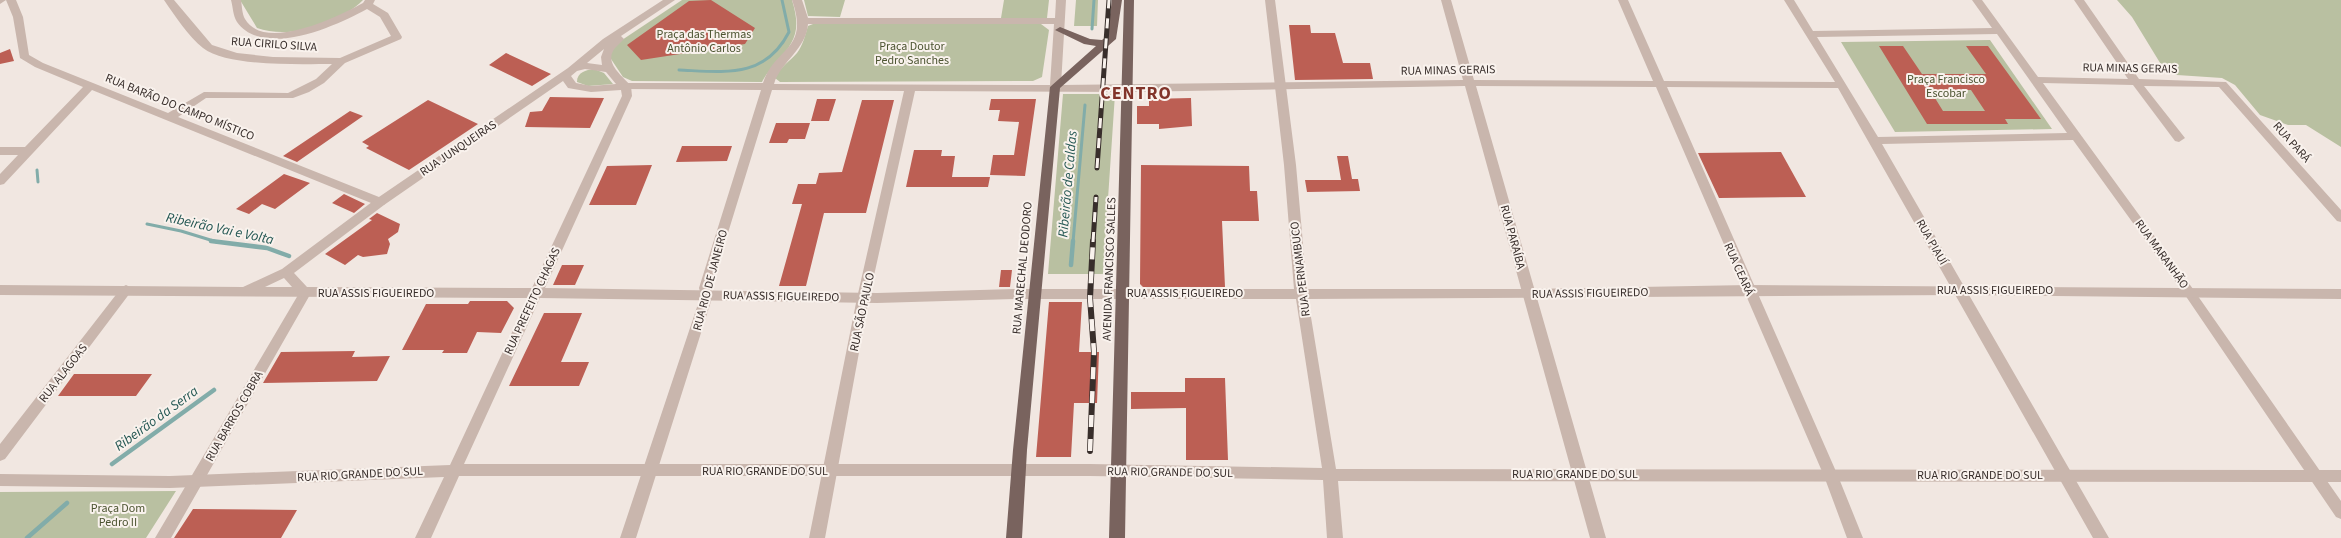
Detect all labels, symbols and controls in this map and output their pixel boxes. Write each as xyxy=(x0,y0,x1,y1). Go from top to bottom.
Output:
park label: Praça das Thermas Antônio Carlos xyxy=(657,26,751,57)
street label: RUA CIRILO SILVA xyxy=(230,33,318,56)
park label: Praça Doutor Pedro Sanches xyxy=(875,38,949,69)
street label: RUA MINAS GERAIS xyxy=(2082,59,2178,78)
street label: RUA MINAS GERAIS xyxy=(1400,61,1496,80)
street label: RUA BARÃO DO CAMPO MÍSTICO xyxy=(103,70,257,145)
park label: Praça Francisco Escobar xyxy=(1907,71,1985,102)
district label: CENTRO xyxy=(1100,81,1172,106)
street label: RUA JUNQUEIRAS xyxy=(416,116,500,180)
street label: RUA PARÁ xyxy=(2269,118,2315,167)
water label: Ribeirão de Caldas xyxy=(1053,130,1083,238)
street label: AVENIDA FRANCISCO SALLES xyxy=(1098,197,1120,341)
street label: RUA MARECHAL DEODORO xyxy=(1008,201,1037,335)
street label: RUA PARAÍBA xyxy=(1496,203,1529,272)
water label: Ribeirão Vai e Volta xyxy=(164,208,276,250)
street label: RUA PIAUÍ xyxy=(1912,216,1952,269)
street label: RUA MARANHÃO xyxy=(2131,216,2193,292)
street label: RUA PERNAMBUCO xyxy=(1286,220,1315,317)
street label: RUA RIO DE JANEIRO xyxy=(689,228,732,333)
street label: RUA CEARÁ xyxy=(1719,240,1758,299)
street label: RUA PREFEITO CHAGAS xyxy=(500,245,565,358)
street label: RUA SÃO PAULO xyxy=(846,271,879,353)
street label: RUA ASSIS FIGUEIREDO xyxy=(1937,282,2053,299)
street label: RUA ASSIS FIGUEIREDO xyxy=(1532,284,1648,303)
street label: RUA ASSIS FIGUEIREDO xyxy=(318,285,434,302)
street label: RUA ASSIS FIGUEIREDO xyxy=(1127,285,1243,302)
street label: RUA ASSIS FIGUEIREDO xyxy=(723,287,839,306)
street label: RUA ALAGOAS xyxy=(35,340,92,406)
street label: RUA BARROS COBRA xyxy=(202,367,268,465)
water label: Ribeirão da Serra xyxy=(111,381,203,456)
street label: RUA RIO GRANDE DO SUL xyxy=(297,463,424,486)
street label: RUA RIO GRANDE DO SUL xyxy=(702,463,828,480)
street label: RUA RIO GRANDE DO SUL xyxy=(1107,463,1233,482)
street label: RUA RIO GRANDE DO SUL xyxy=(1512,466,1638,483)
street label: RUA RIO GRANDE DO SUL xyxy=(1917,467,2043,484)
park label: Praça Dom Pedro II xyxy=(91,500,145,531)

